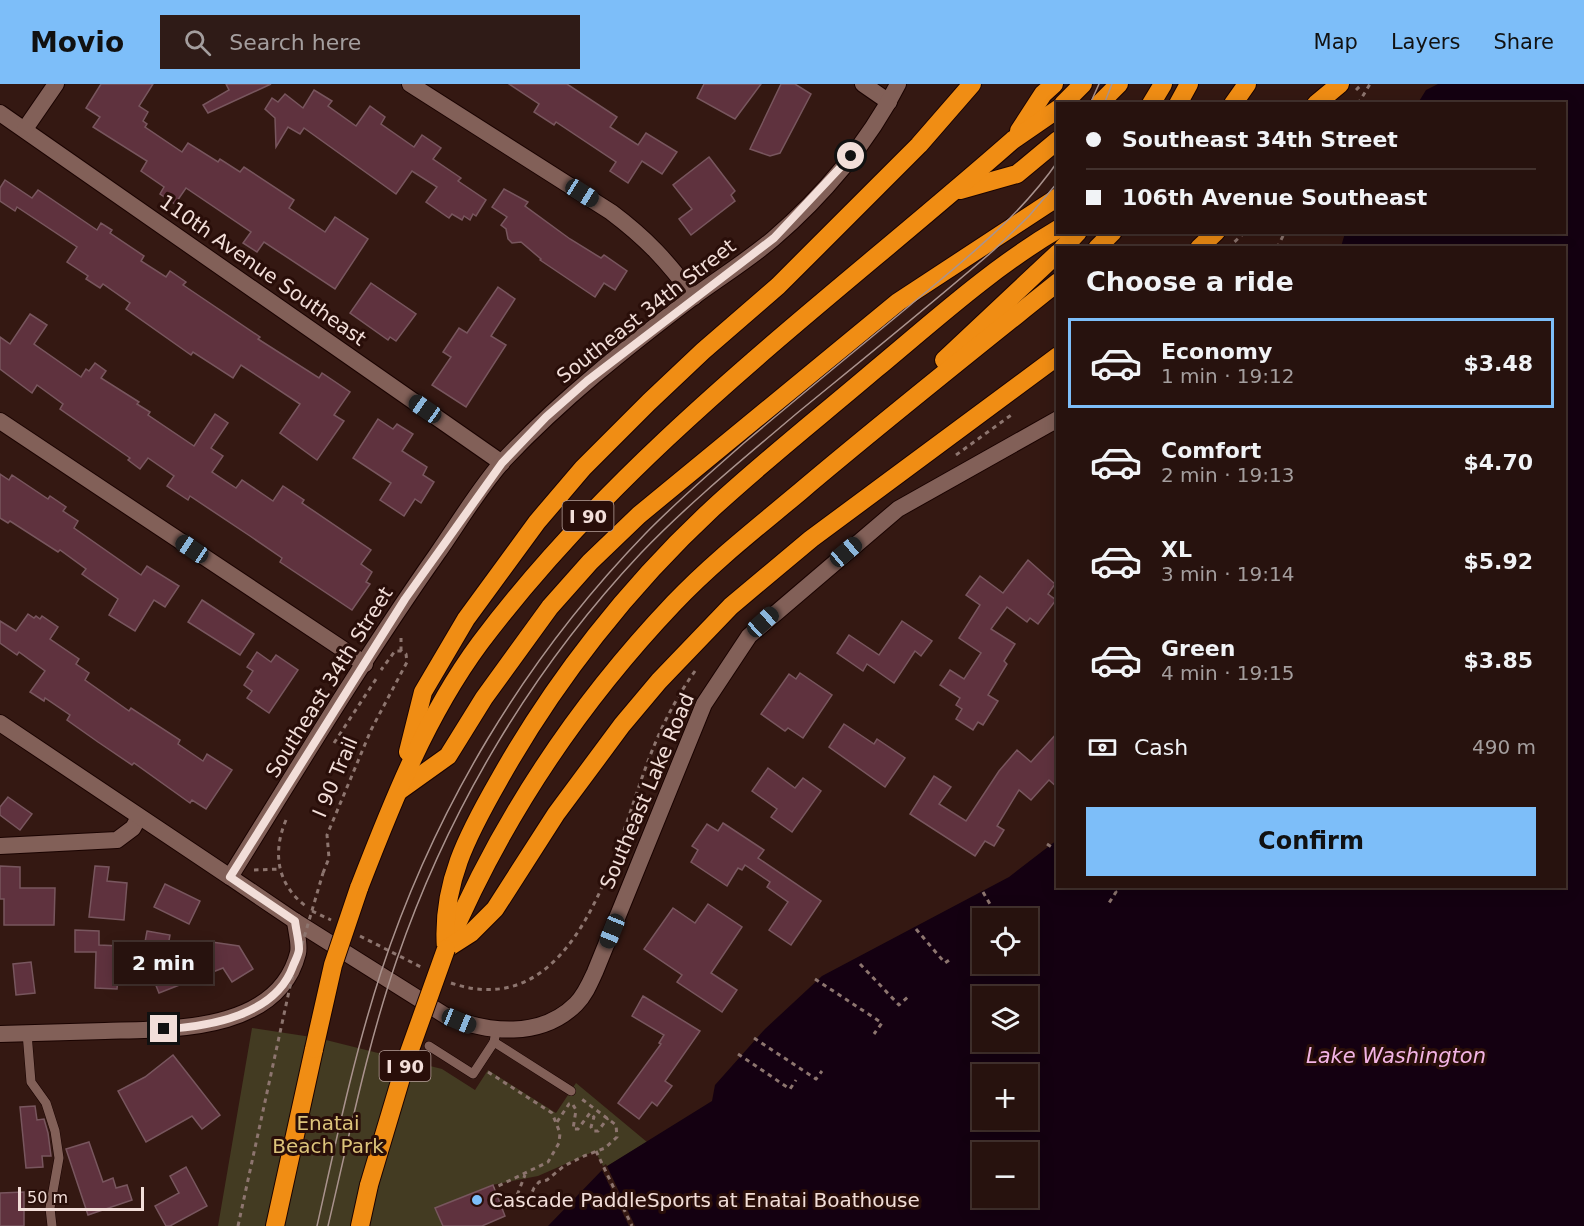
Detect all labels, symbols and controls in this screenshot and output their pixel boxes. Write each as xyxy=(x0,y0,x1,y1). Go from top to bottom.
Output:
search box xyxy=(160,15,580,69)
text: Movio xyxy=(30,26,124,59)
icon: search xyxy=(181,26,214,59)
text: Search here xyxy=(229,30,361,55)
text: Map xyxy=(1314,30,1358,54)
text: Layers xyxy=(1391,30,1460,54)
text: Share xyxy=(1493,30,1554,54)
text: Southeast 34th Street xyxy=(1122,127,1398,152)
route start xyxy=(837,142,864,169)
car xyxy=(562,176,602,210)
text: 106th Avenue Southeast xyxy=(1122,185,1427,210)
street label: 110th Avenue Southeast xyxy=(155,189,371,351)
street label: Southeast 34th Street xyxy=(552,234,740,388)
text: Choose a ride xyxy=(1086,266,1294,297)
icon: car xyxy=(1089,336,1143,390)
text: Economy xyxy=(1161,339,1272,364)
text: $3.48 xyxy=(1463,351,1533,376)
text: 1 min · 19:12 xyxy=(1161,364,1295,388)
car xyxy=(405,391,445,427)
icon: car xyxy=(1089,435,1143,489)
text: Comfort xyxy=(1161,438,1261,463)
text: $4.70 xyxy=(1463,450,1533,475)
text: 2 min · 19:13 xyxy=(1161,463,1295,487)
road number: I 90 xyxy=(562,501,614,531)
car xyxy=(172,531,212,567)
car xyxy=(826,534,866,570)
icon: car xyxy=(1089,534,1143,588)
text: XL xyxy=(1161,537,1192,562)
text: $5.92 xyxy=(1463,549,1533,574)
text: 3 min · 19:14 xyxy=(1161,562,1295,586)
street label: Southeast 34th Street xyxy=(260,582,398,782)
car xyxy=(744,603,782,641)
icon: car xyxy=(1089,633,1143,687)
text: Green xyxy=(1161,636,1235,661)
text: $3.85 xyxy=(1463,648,1533,673)
text: 4 min · 19:15 xyxy=(1161,661,1295,685)
street label: Southeast Lake Road xyxy=(595,689,699,893)
icon: cash xyxy=(1086,731,1119,764)
street label: I 90 Trail xyxy=(307,733,363,821)
text: Cash xyxy=(1134,735,1188,760)
text: 490 m xyxy=(1472,735,1536,759)
button: Confirm xyxy=(1086,807,1536,876)
map controls xyxy=(972,908,1038,1208)
button: locate xyxy=(972,908,1038,974)
car xyxy=(597,911,627,951)
callout: 2 min xyxy=(114,942,213,984)
text: 2 min xyxy=(132,951,195,975)
button: layers xyxy=(972,986,1038,1052)
car xyxy=(439,1006,479,1036)
route end xyxy=(150,1015,177,1042)
water label: Lake Washington xyxy=(1306,1044,1486,1068)
road number: I 90 xyxy=(380,1051,430,1081)
button: + xyxy=(972,1064,1038,1130)
park label: Enatai Beach Park xyxy=(272,1111,384,1158)
button: − xyxy=(972,1142,1038,1208)
scale bar xyxy=(18,1184,144,1212)
text: 50 m xyxy=(27,1188,68,1207)
place label: Cascade PaddleSports at Enatai Boathouse xyxy=(489,1188,920,1212)
marker: Cascade PaddleSports at Enatai Boathouse xyxy=(470,1193,484,1207)

